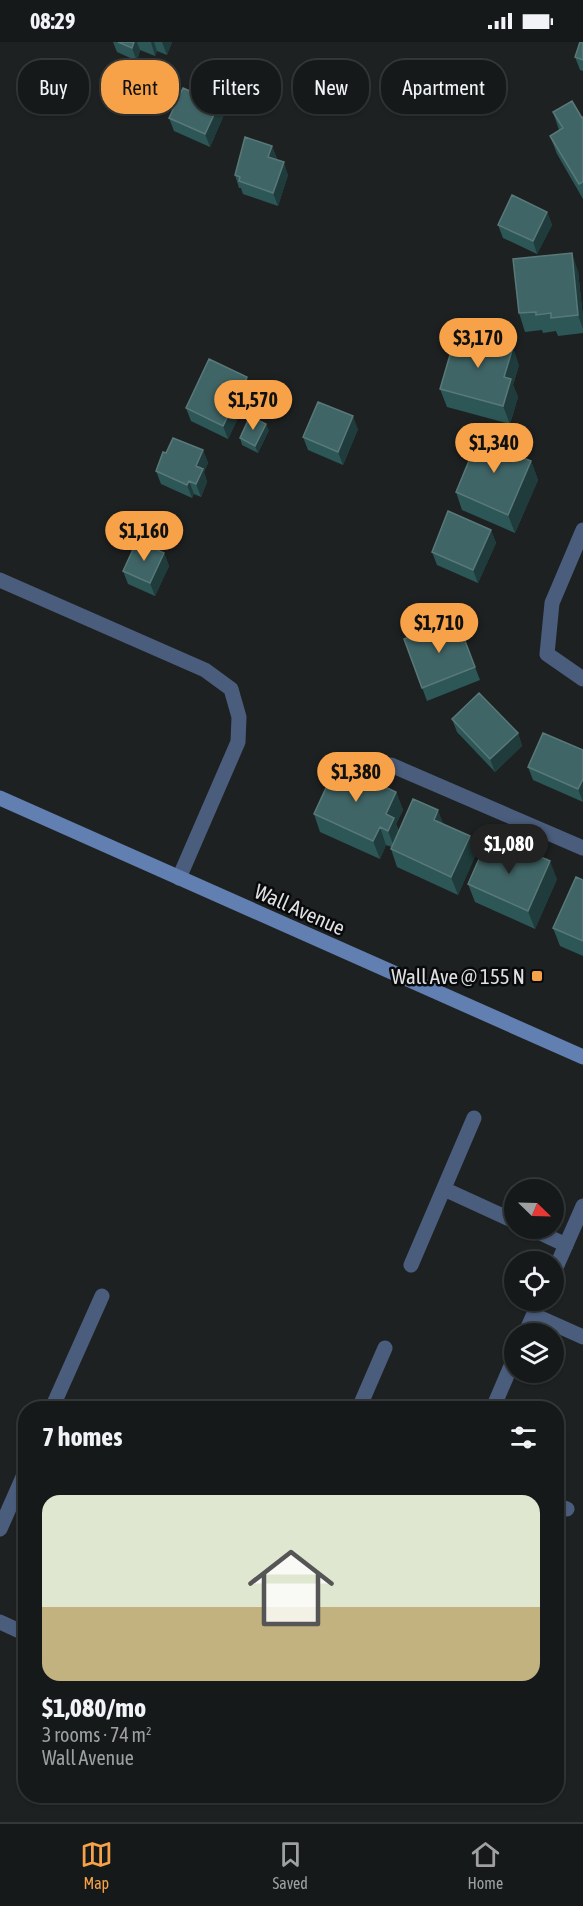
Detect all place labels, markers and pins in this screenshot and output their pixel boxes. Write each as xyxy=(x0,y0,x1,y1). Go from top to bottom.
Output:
pin: $3,170 xyxy=(429,318,527,369)
pin: $1,570 xyxy=(204,380,302,431)
pin: $1,340 xyxy=(445,423,543,474)
pin: $1,160 xyxy=(95,511,193,562)
pin: $1,710 xyxy=(390,603,488,654)
pin: $1,380 xyxy=(307,752,405,803)
pin: $1,080 xyxy=(460,824,558,875)
place label: Wall Ave @ 155 N xyxy=(391,964,525,988)
marker: Wall Ave @ 155 N xyxy=(530,969,544,983)

